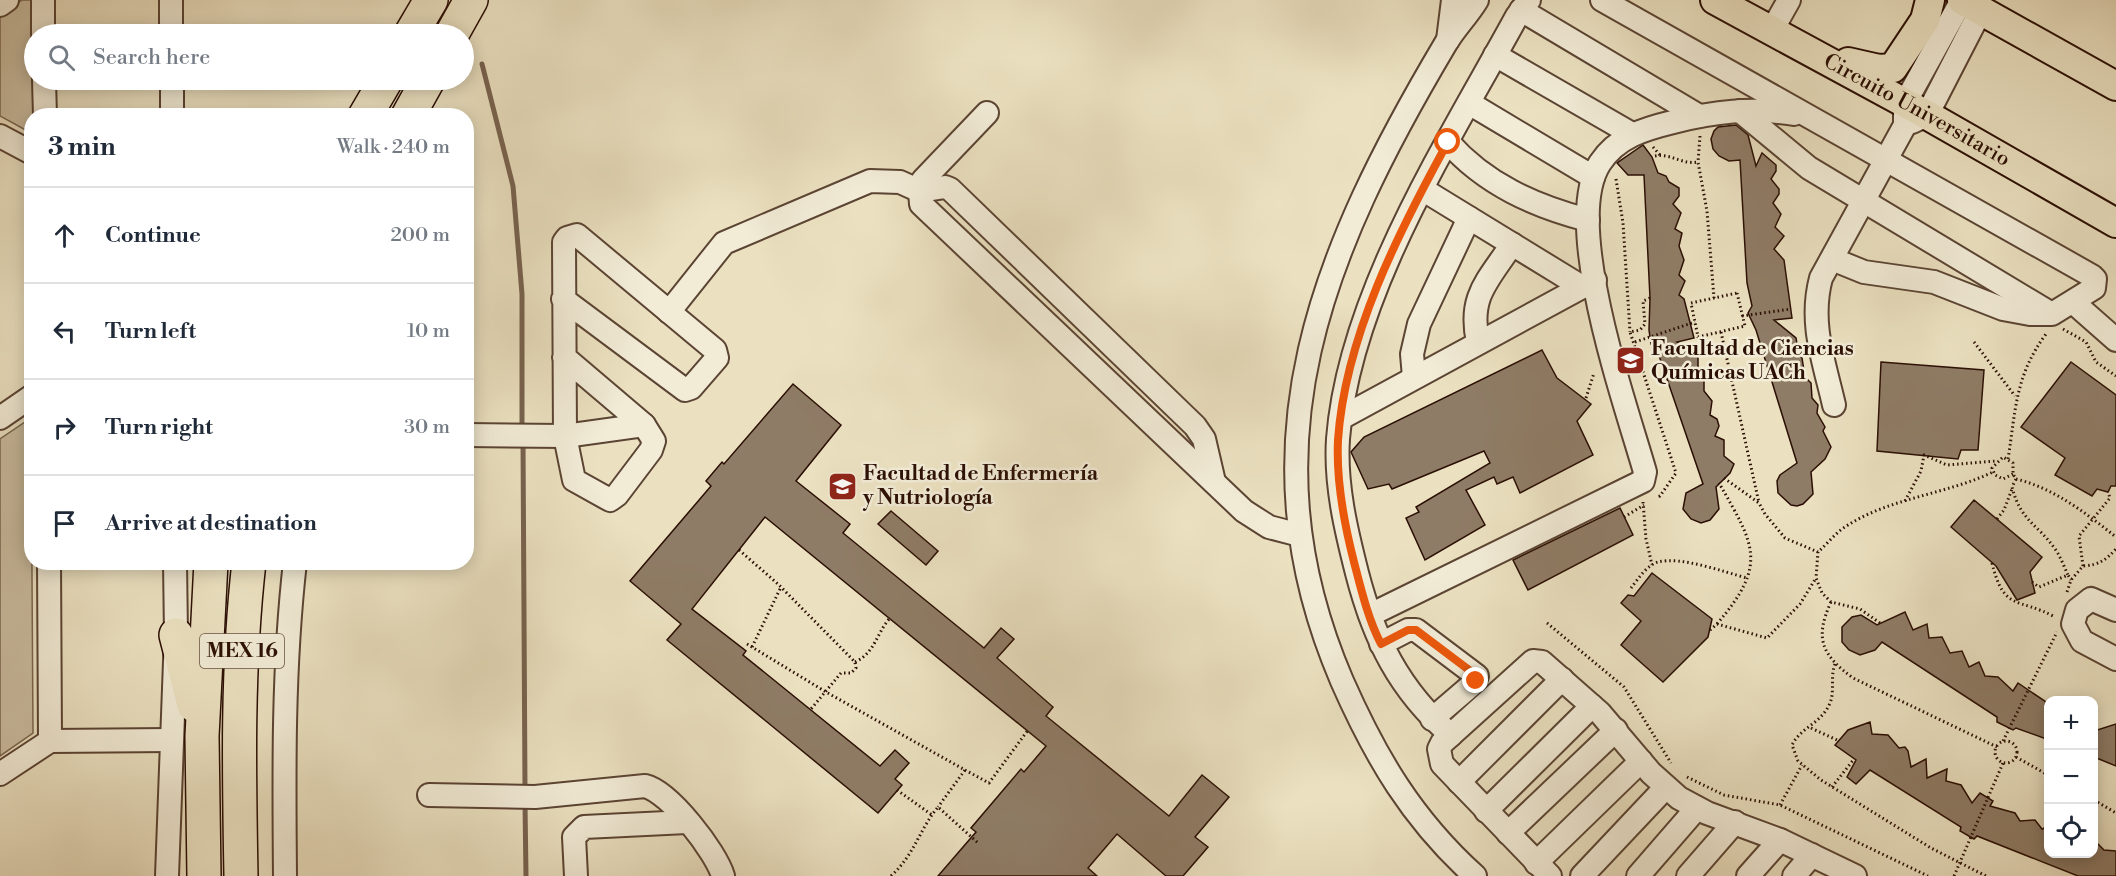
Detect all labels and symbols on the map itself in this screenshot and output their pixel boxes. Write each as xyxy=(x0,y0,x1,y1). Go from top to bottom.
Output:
street label: Circuito Universitario xyxy=(1819,48,2015,173)
route start xyxy=(1434,128,1460,154)
place label: Facultad de Ciencias Químicas UACh xyxy=(1651,336,1854,386)
school or university icon: Facultad de Ciencias Químicas UACh xyxy=(1614,345,1646,377)
place label: Facultad de Enfermería y Nutriología xyxy=(862,461,1099,511)
school or university icon: Facultad de Enfermería y Nutriología xyxy=(826,470,858,502)
road number: MEX 16 xyxy=(200,634,284,668)
route end xyxy=(1462,667,1488,693)

